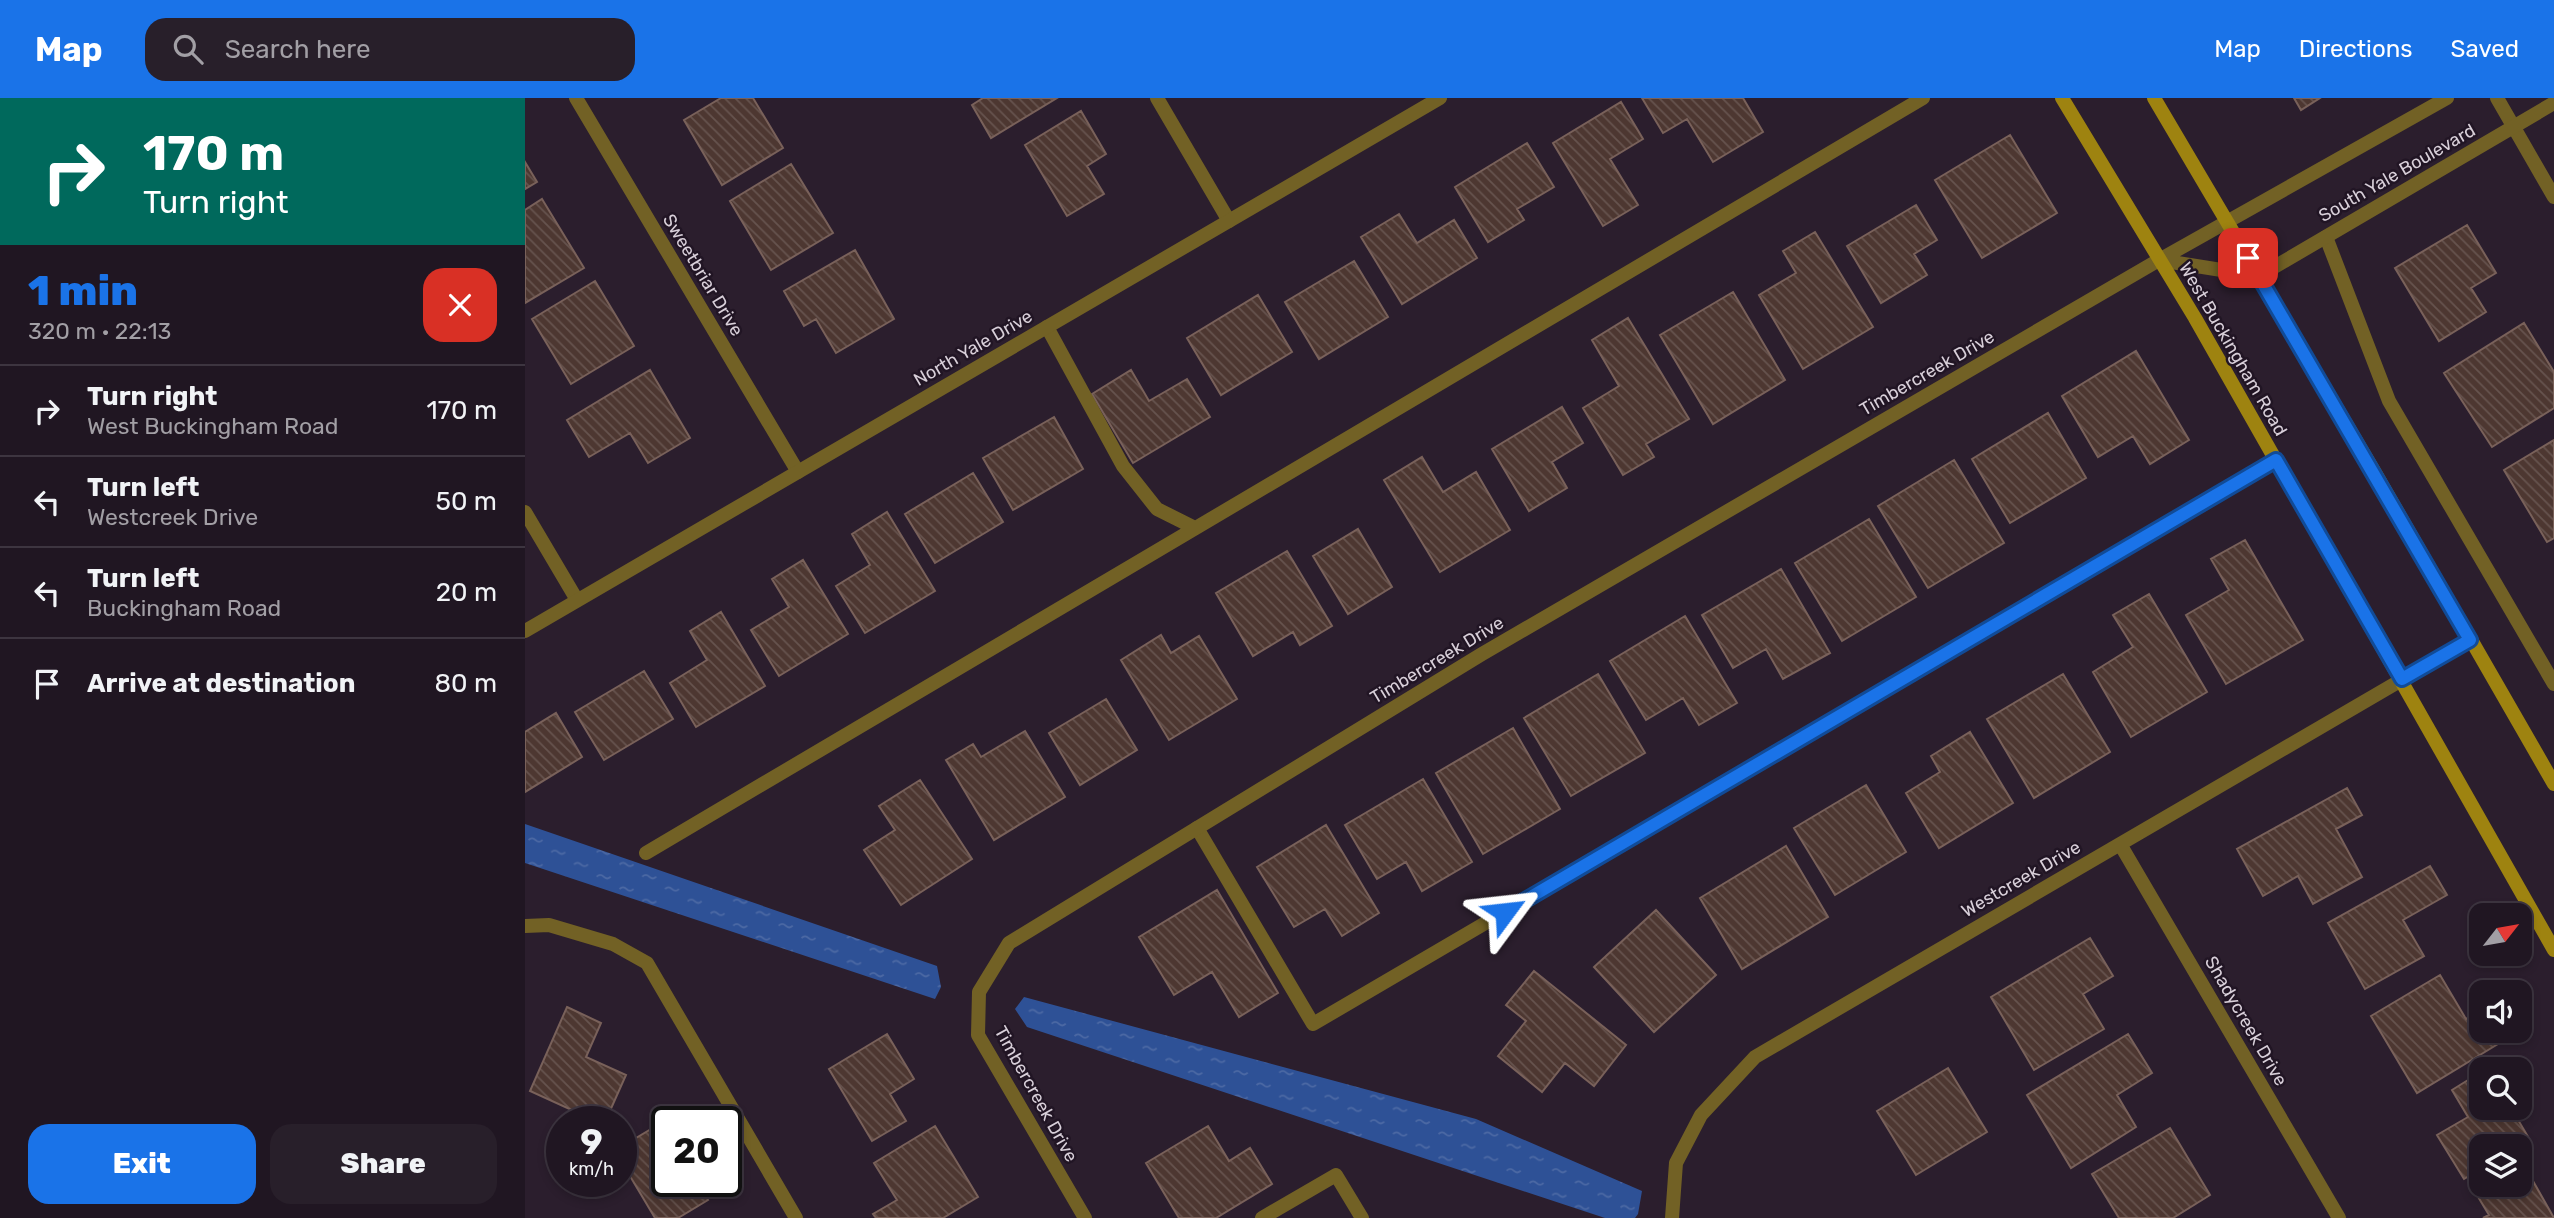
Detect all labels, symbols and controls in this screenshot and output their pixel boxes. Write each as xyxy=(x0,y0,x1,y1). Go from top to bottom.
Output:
search box xyxy=(145,18,635,81)
text: Map xyxy=(35,30,103,69)
icon: search xyxy=(169,30,207,68)
text: Search here xyxy=(225,34,370,65)
text: Map xyxy=(2214,35,2261,63)
text: Directions xyxy=(2299,35,2412,63)
text: Saved xyxy=(2450,35,2519,63)
street label: South Yale Boulevard xyxy=(2315,119,2479,227)
text: 170 m xyxy=(143,124,284,182)
icon: right xyxy=(28,126,119,217)
text: Turn right xyxy=(143,183,288,221)
street label: Sweetbriar Drive xyxy=(658,210,748,340)
pin xyxy=(2218,228,2278,288)
icon: arrive xyxy=(2229,239,2267,277)
street label: West Buckingham Road xyxy=(2174,258,2292,440)
text: 1 min xyxy=(28,266,138,316)
button: close xyxy=(423,268,497,342)
street label: North Yale Drive xyxy=(910,305,1036,391)
text: 320 m · 22:13 xyxy=(28,317,171,345)
street label: Timbercreek Drive xyxy=(1856,326,1998,420)
text: Turn right xyxy=(87,381,217,412)
icon: right xyxy=(28,392,66,430)
text: 170 m xyxy=(427,395,497,426)
text: West Buckingham Road xyxy=(87,412,338,440)
text: Turn left xyxy=(87,472,199,503)
icon: left xyxy=(28,483,66,521)
text: 50 m xyxy=(436,486,497,517)
text: Westcreek Drive xyxy=(87,503,258,531)
text: Turn left xyxy=(87,563,199,594)
icon: left xyxy=(28,574,66,612)
text: 20 m xyxy=(436,577,497,608)
text: Buckingham Road xyxy=(87,594,281,622)
street label: Timbercreek Drive xyxy=(1366,611,1508,709)
icon: arrive xyxy=(28,665,66,703)
text: Arrive at destination xyxy=(87,668,355,699)
text: 80 m xyxy=(434,668,497,699)
street label: Westcreek Drive xyxy=(1958,836,2084,922)
position arrow xyxy=(1468,875,1542,949)
north arrow xyxy=(2469,903,2532,966)
map controls xyxy=(2469,903,2532,1197)
street label: Shadycreek Drive xyxy=(2200,952,2292,1090)
button: sound xyxy=(2469,980,2532,1043)
street label: Timbercreek Drive xyxy=(990,1022,1082,1166)
button: search xyxy=(2469,1057,2532,1120)
speed limit sign: 20 xyxy=(651,1106,742,1197)
text: 9 xyxy=(580,1121,603,1163)
button: Exit xyxy=(28,1124,256,1204)
button: Share xyxy=(270,1124,497,1204)
button: layers xyxy=(2469,1134,2532,1197)
text: km/h xyxy=(569,1158,614,1180)

